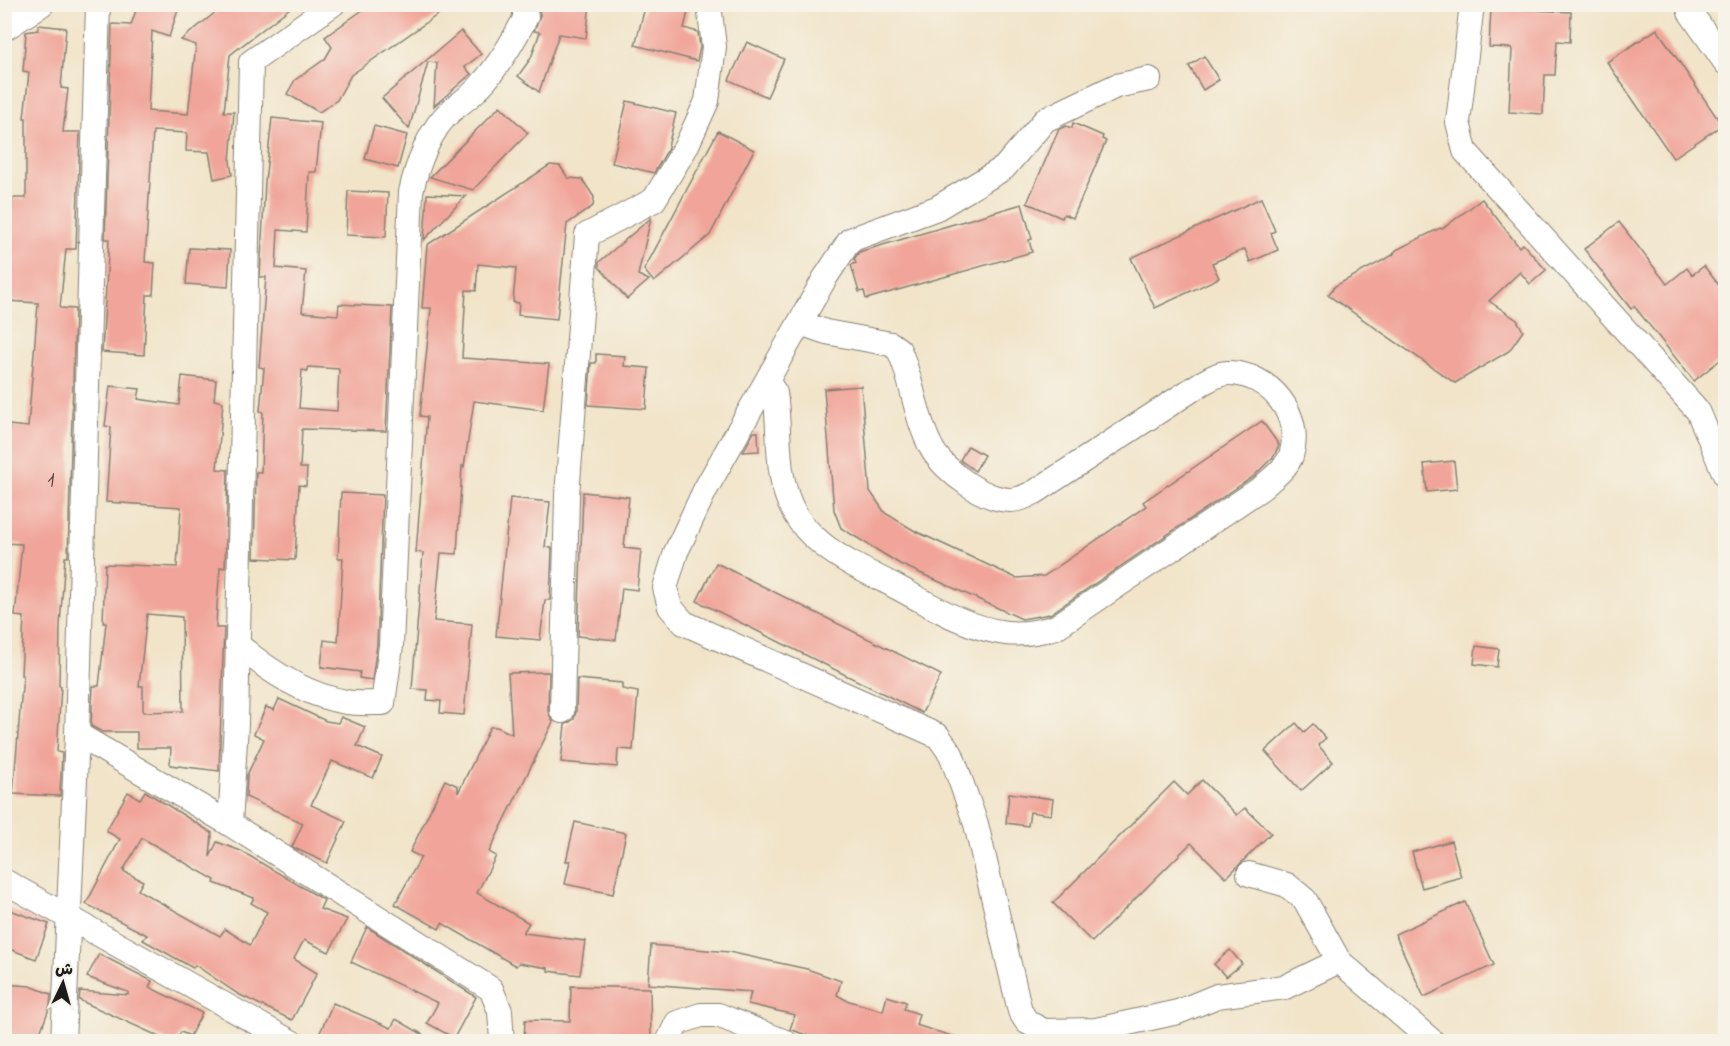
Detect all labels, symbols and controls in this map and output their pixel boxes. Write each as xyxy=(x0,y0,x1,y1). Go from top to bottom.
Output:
house number: 1 xyxy=(48,465,55,497)
north arrow xyxy=(33,953,93,1013)
text: ش xyxy=(54,957,74,983)

